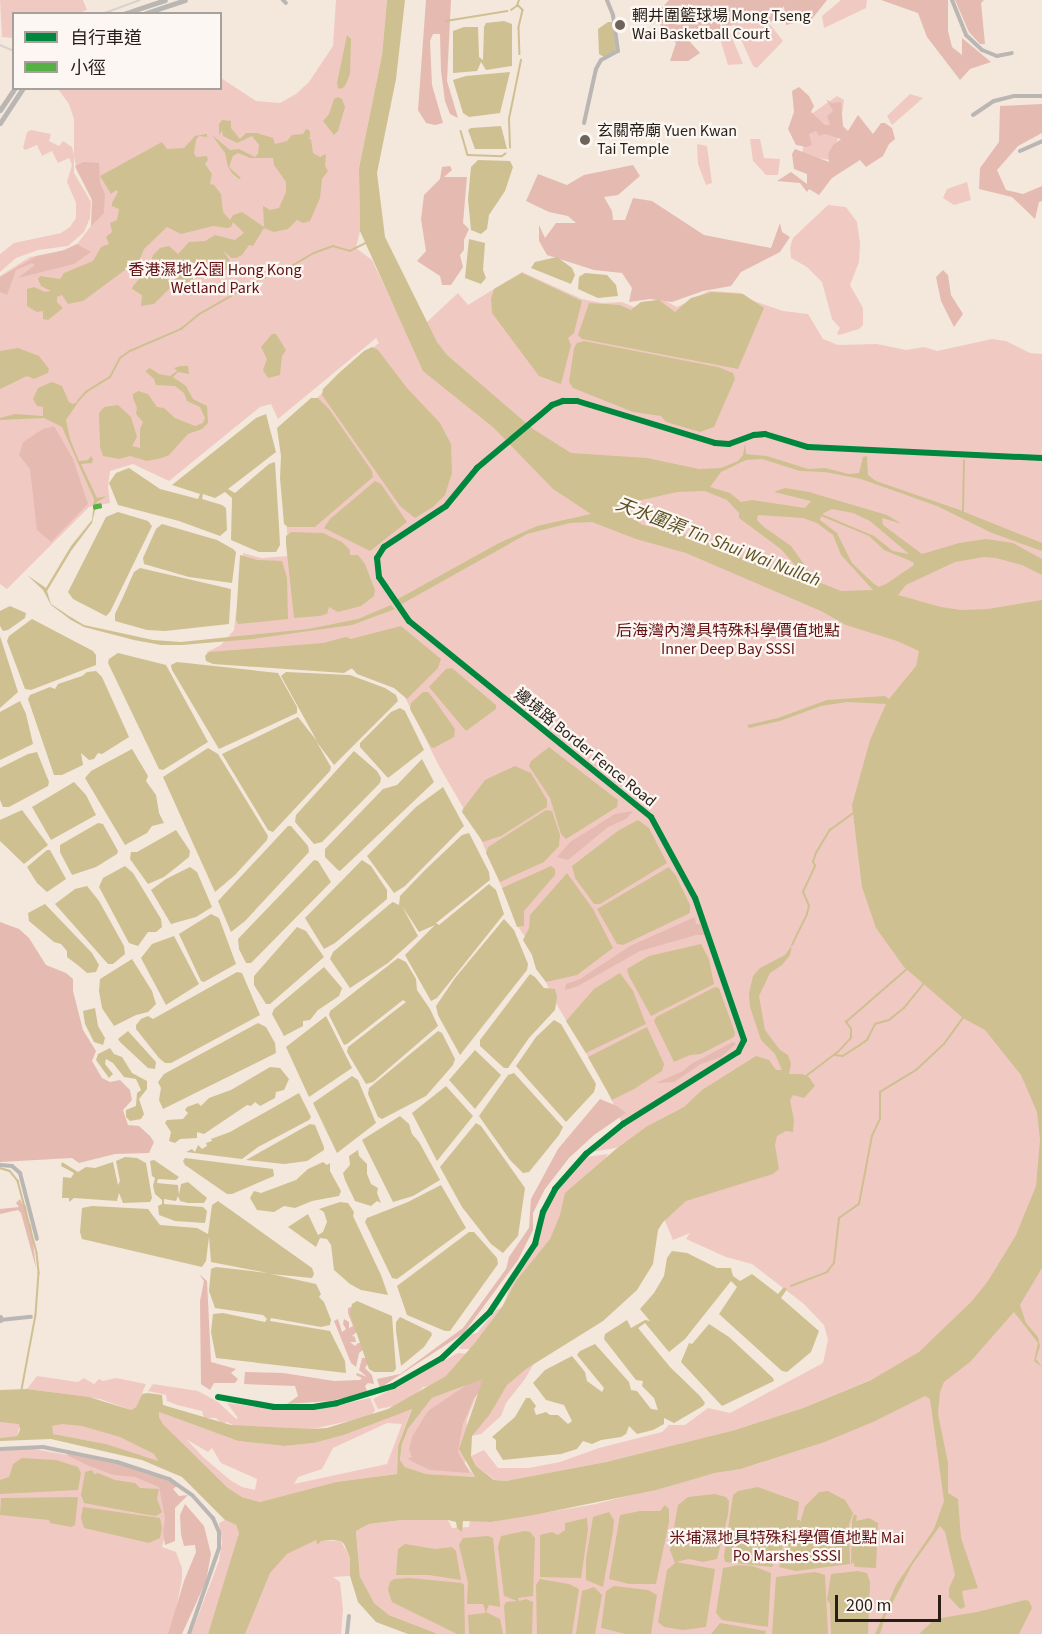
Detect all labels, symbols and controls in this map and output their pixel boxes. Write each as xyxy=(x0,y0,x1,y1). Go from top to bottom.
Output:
place label: 輞井圍籃球場 Mong Tseng Wai Basketball Court xyxy=(632,6,811,44)
legend xyxy=(12,12,222,90)
marker: 輞井圍籃球場 Mong Tseng Wai Basketball Court xyxy=(613,18,627,32)
text: 自行車道 xyxy=(70,26,142,51)
text: 小徑 xyxy=(70,56,106,81)
place label: 玄關帝廟 Yuen Kwan Tai Temple xyxy=(597,121,737,159)
marker: 玄關帝廟 Yuen Kwan Tai Temple xyxy=(578,133,592,147)
park label: 香港濕地公園 Hong Kong Wetland Park xyxy=(129,260,301,298)
water label: 天水圍渠 Tin Shui Wai Nullah xyxy=(613,494,823,592)
park label: 后海灣內灣具特殊科學價值地點 Inner Deep Bay SSSI xyxy=(616,621,840,659)
street label: 邊境路 Border Fence Road xyxy=(510,685,660,811)
park label: 米埔濕地具特殊科學價值地點 Mai Po Marshes SSSI xyxy=(670,1528,904,1566)
scale bar xyxy=(838,1583,944,1621)
text: 200 m xyxy=(846,1593,891,1618)

